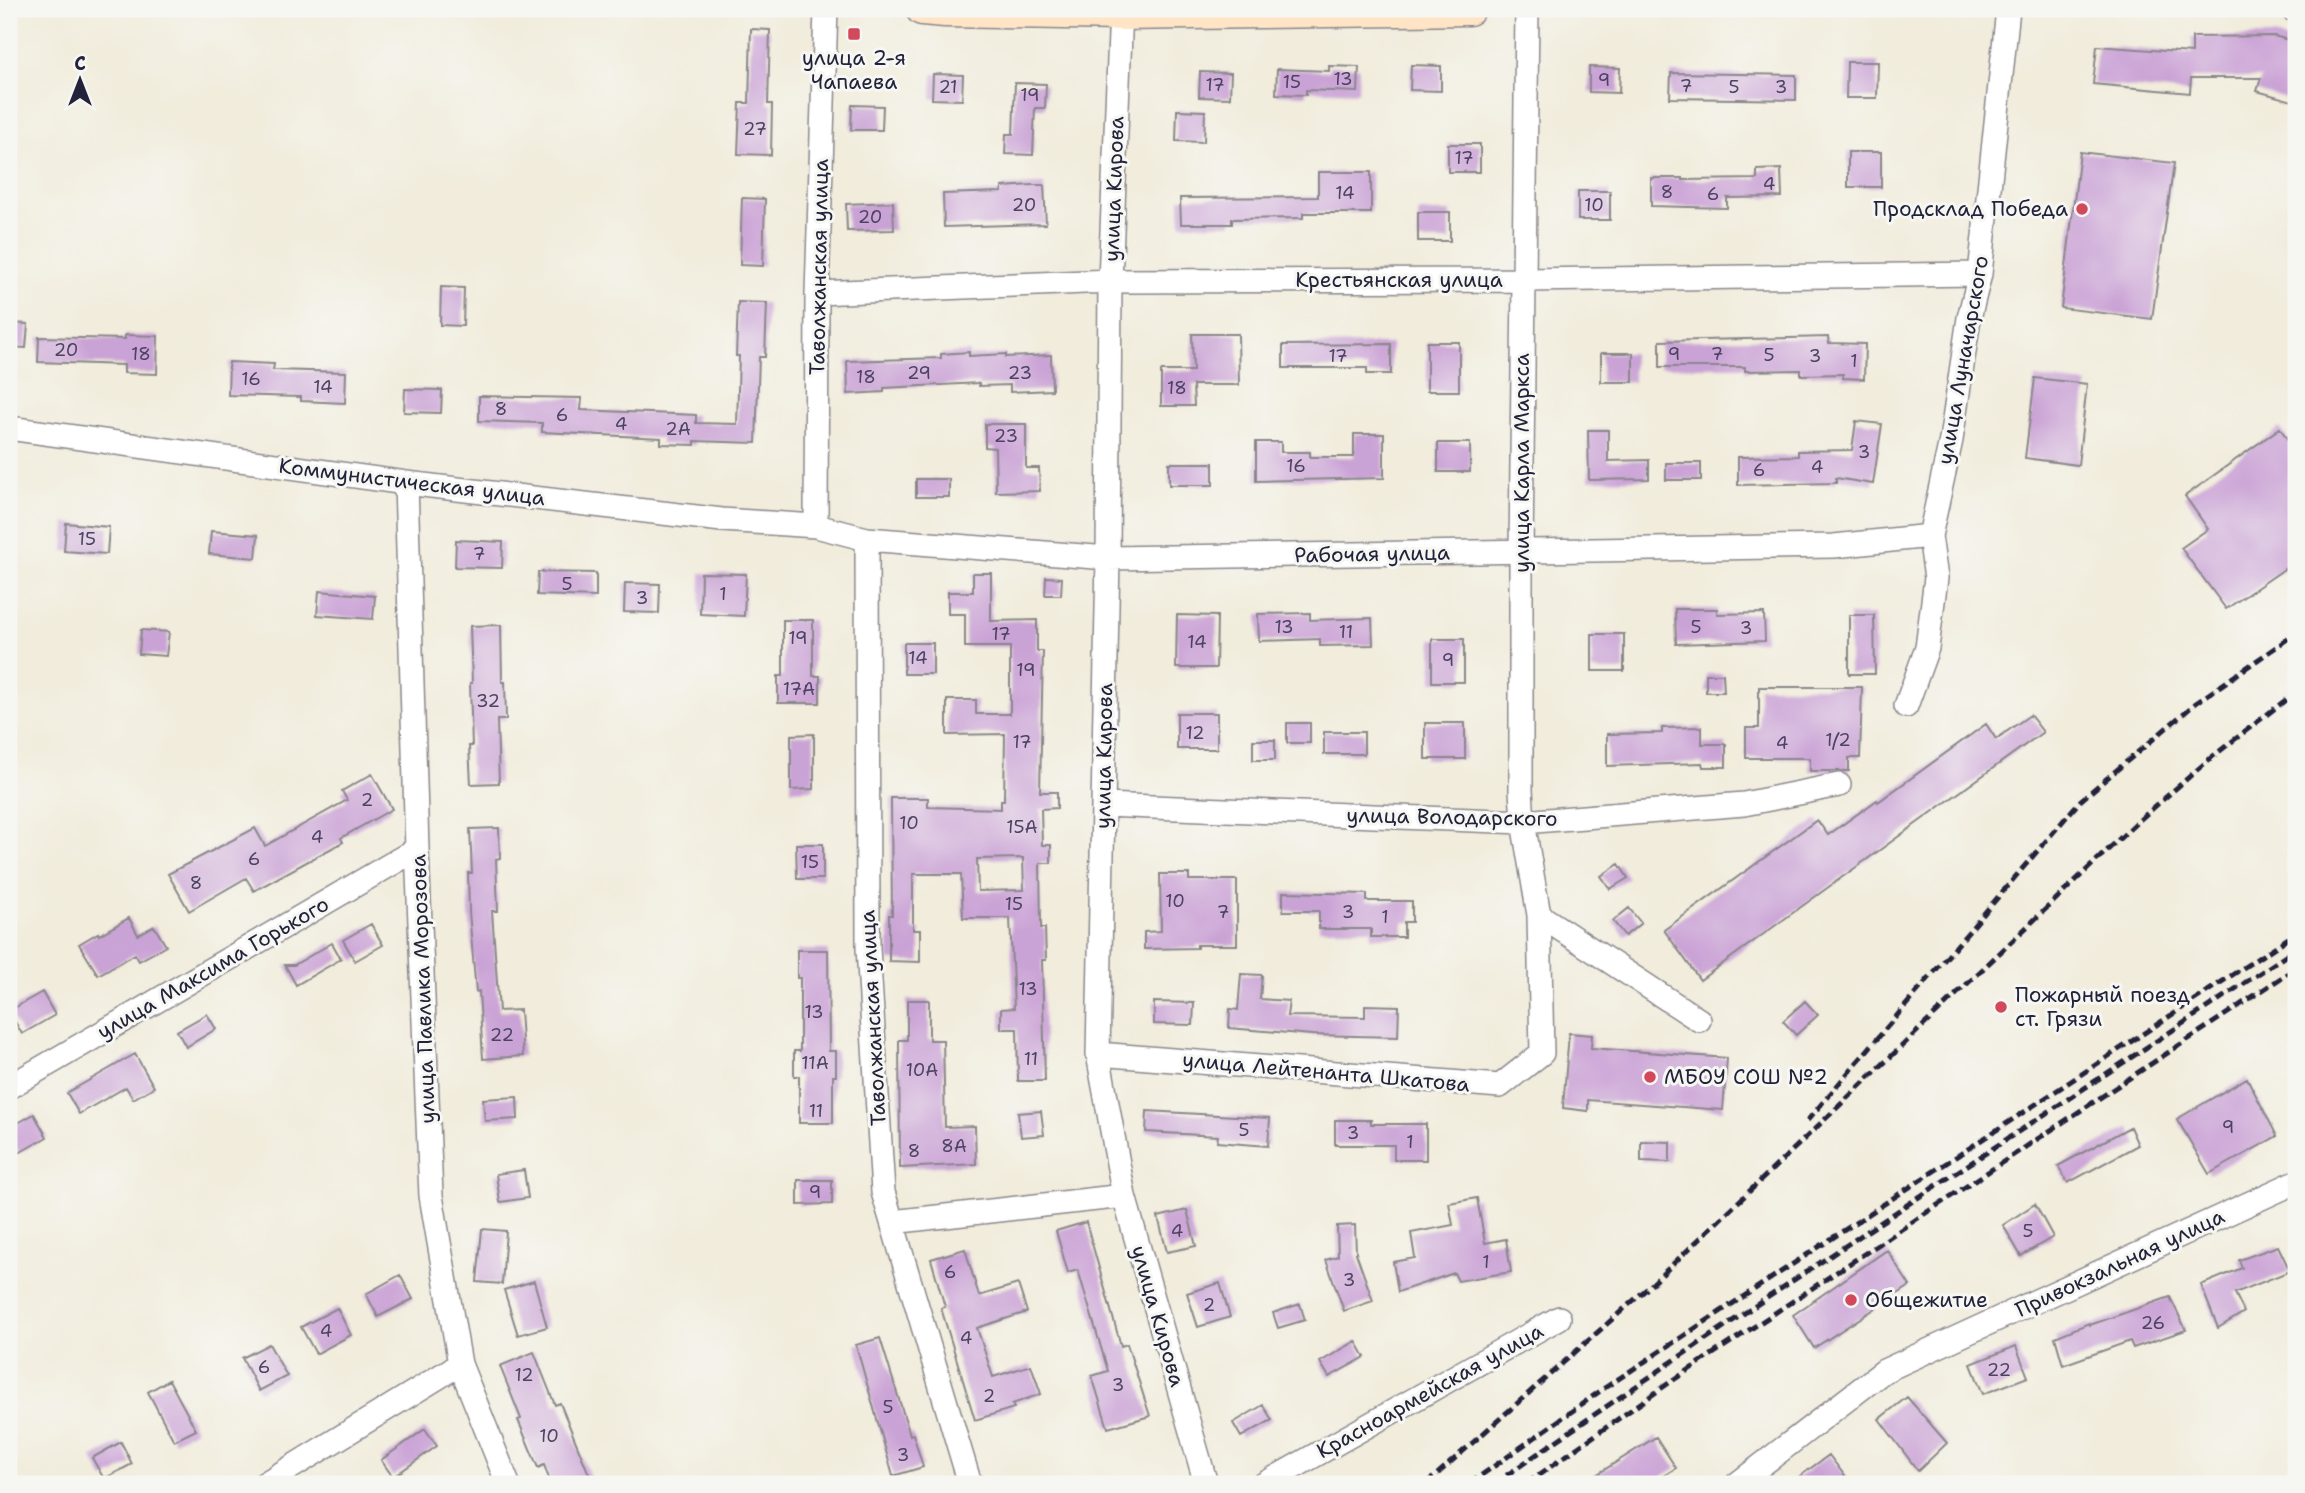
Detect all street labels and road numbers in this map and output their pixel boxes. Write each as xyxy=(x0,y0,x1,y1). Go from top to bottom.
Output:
street label: улица Кирова xyxy=(1097,116,1131,262)
street label: Таволжанская улица xyxy=(803,159,835,375)
street label: улица Луначарского xyxy=(1931,253,1995,467)
street label: Крестьянская улица xyxy=(1295,266,1503,294)
street label: улица Карла Маркса xyxy=(1508,353,1536,573)
street label: Коммунистическая улица xyxy=(277,452,547,512)
street label: Рабочая улица xyxy=(1294,539,1450,569)
street label: улица Кирова xyxy=(1089,683,1119,829)
street label: улица Володарского xyxy=(1346,801,1558,833)
street label: улица Павлика Морозова xyxy=(404,854,442,1124)
street label: улица Максима Горького xyxy=(92,890,334,1046)
street label: Таволжанская улица xyxy=(853,909,893,1127)
street label: улица Лейтенанта Шкатова xyxy=(1181,1045,1471,1099)
street label: Привокзальная улица xyxy=(2011,1202,2229,1324)
street label: улица Кирова xyxy=(1124,1242,1192,1390)
street label: Красноармейская улица xyxy=(1312,1317,1548,1465)

